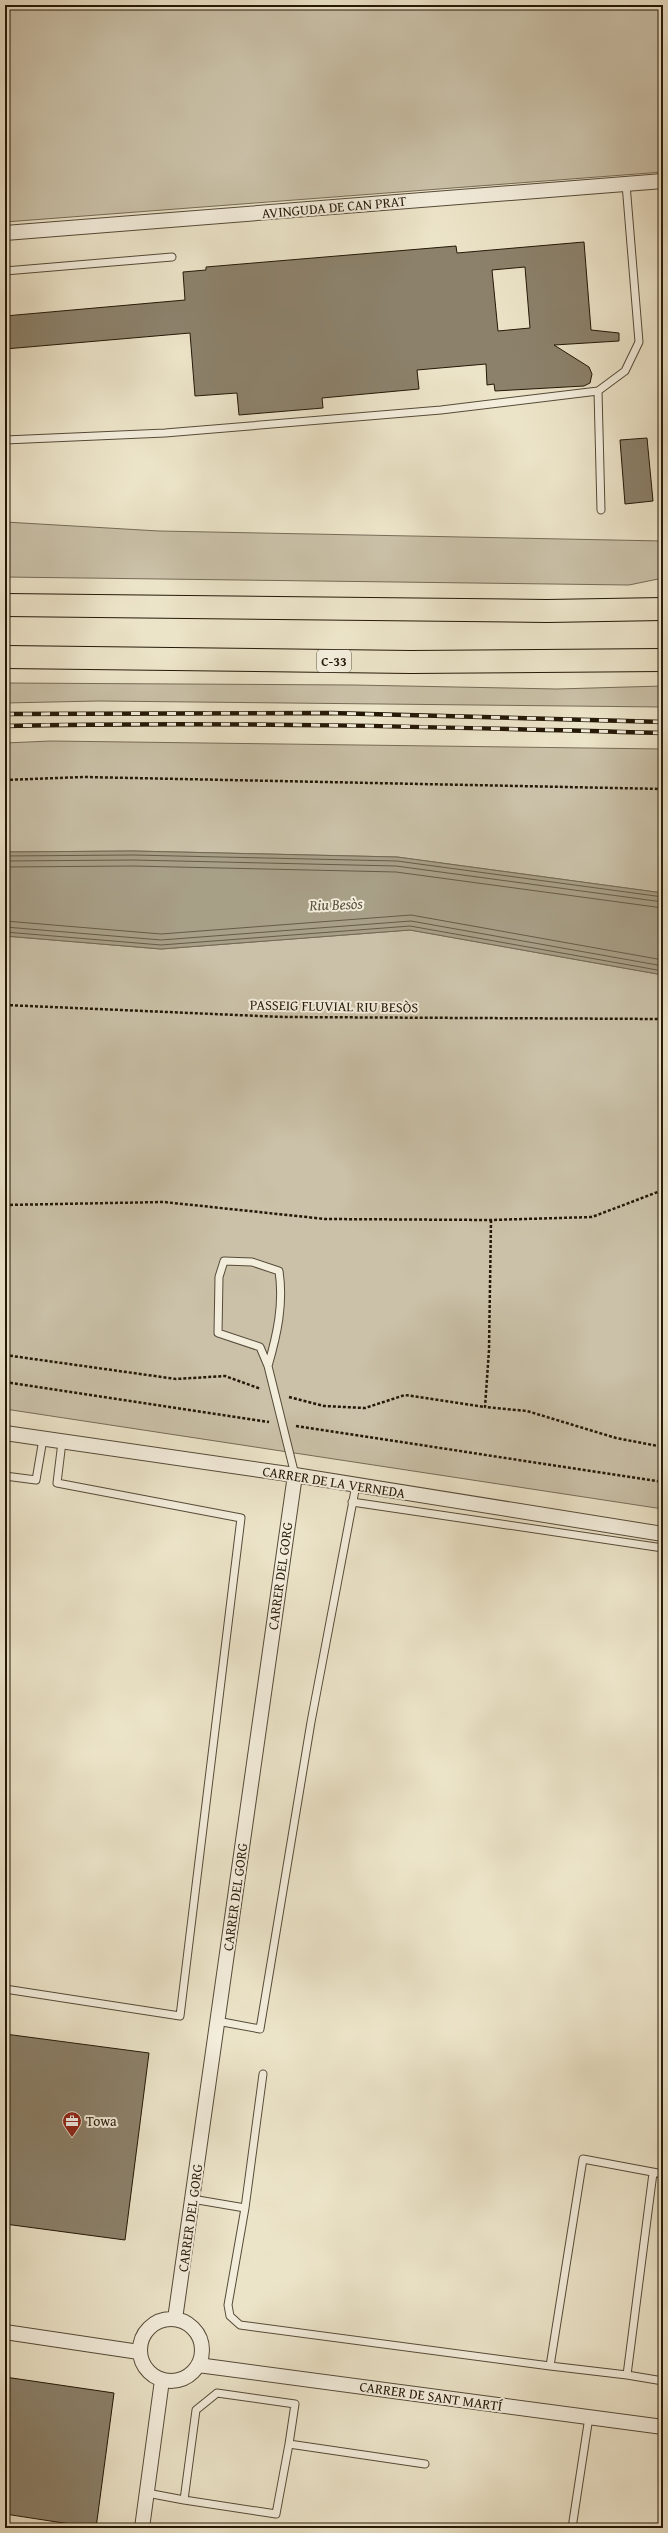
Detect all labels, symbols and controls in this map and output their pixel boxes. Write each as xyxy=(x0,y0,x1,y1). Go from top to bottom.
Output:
street label: AVINGUDA DE CAN PRAT xyxy=(261,191,407,223)
road number: C-33 xyxy=(317,650,351,672)
water label: Riu Besòs xyxy=(308,893,364,915)
street label: PASSEIG FLUVIAL RIU BESÒS xyxy=(250,995,418,1017)
street label: CARRER DE LA VERNEDA xyxy=(261,1461,407,1503)
street label: CARRER DEL GORG xyxy=(263,1521,297,1631)
street label: CARRER DEL GORG xyxy=(218,1842,252,1952)
office icon: Towa xyxy=(61,2110,83,2138)
place label: Towa xyxy=(86,2111,117,2131)
street label: CARRER DEL GORG xyxy=(173,2163,207,2273)
street label: CARRER DE SANT MARTÍ xyxy=(358,2376,504,2416)

